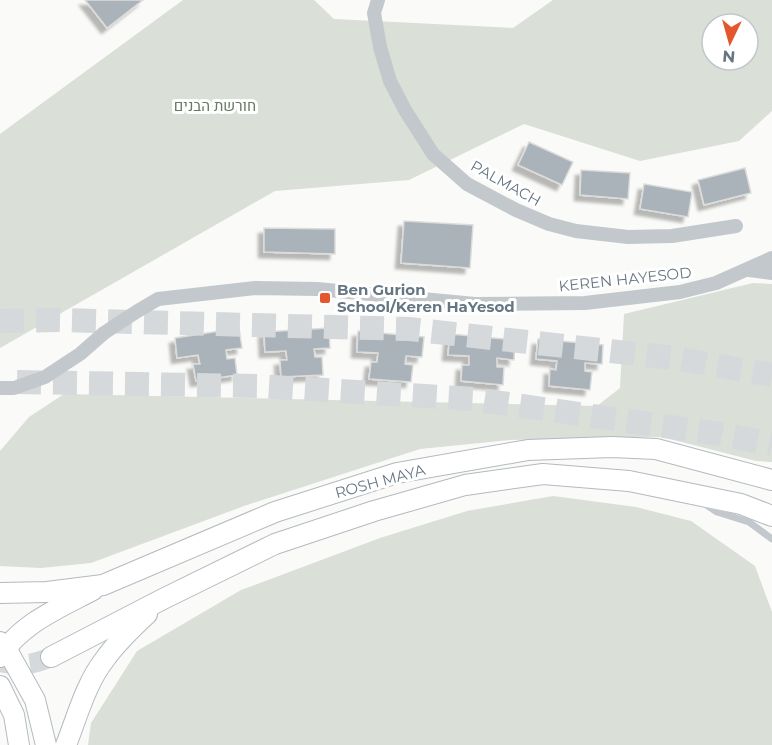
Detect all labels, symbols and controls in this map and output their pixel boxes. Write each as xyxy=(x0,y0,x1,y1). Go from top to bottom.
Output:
north arrow xyxy=(700,12,760,72)
text: N xyxy=(721,46,736,66)
park label: חורשת הבנים xyxy=(174,96,256,115)
street label: PALMACH xyxy=(468,156,544,210)
street label: KEREN HAYESOD xyxy=(558,263,692,295)
place label: Ben Gurion School/Keren HaYesod xyxy=(337,280,515,316)
marker: Ben Gurion School/Keren HaYesod xyxy=(318,291,332,305)
street label: ROSH MAYA xyxy=(333,460,427,502)

